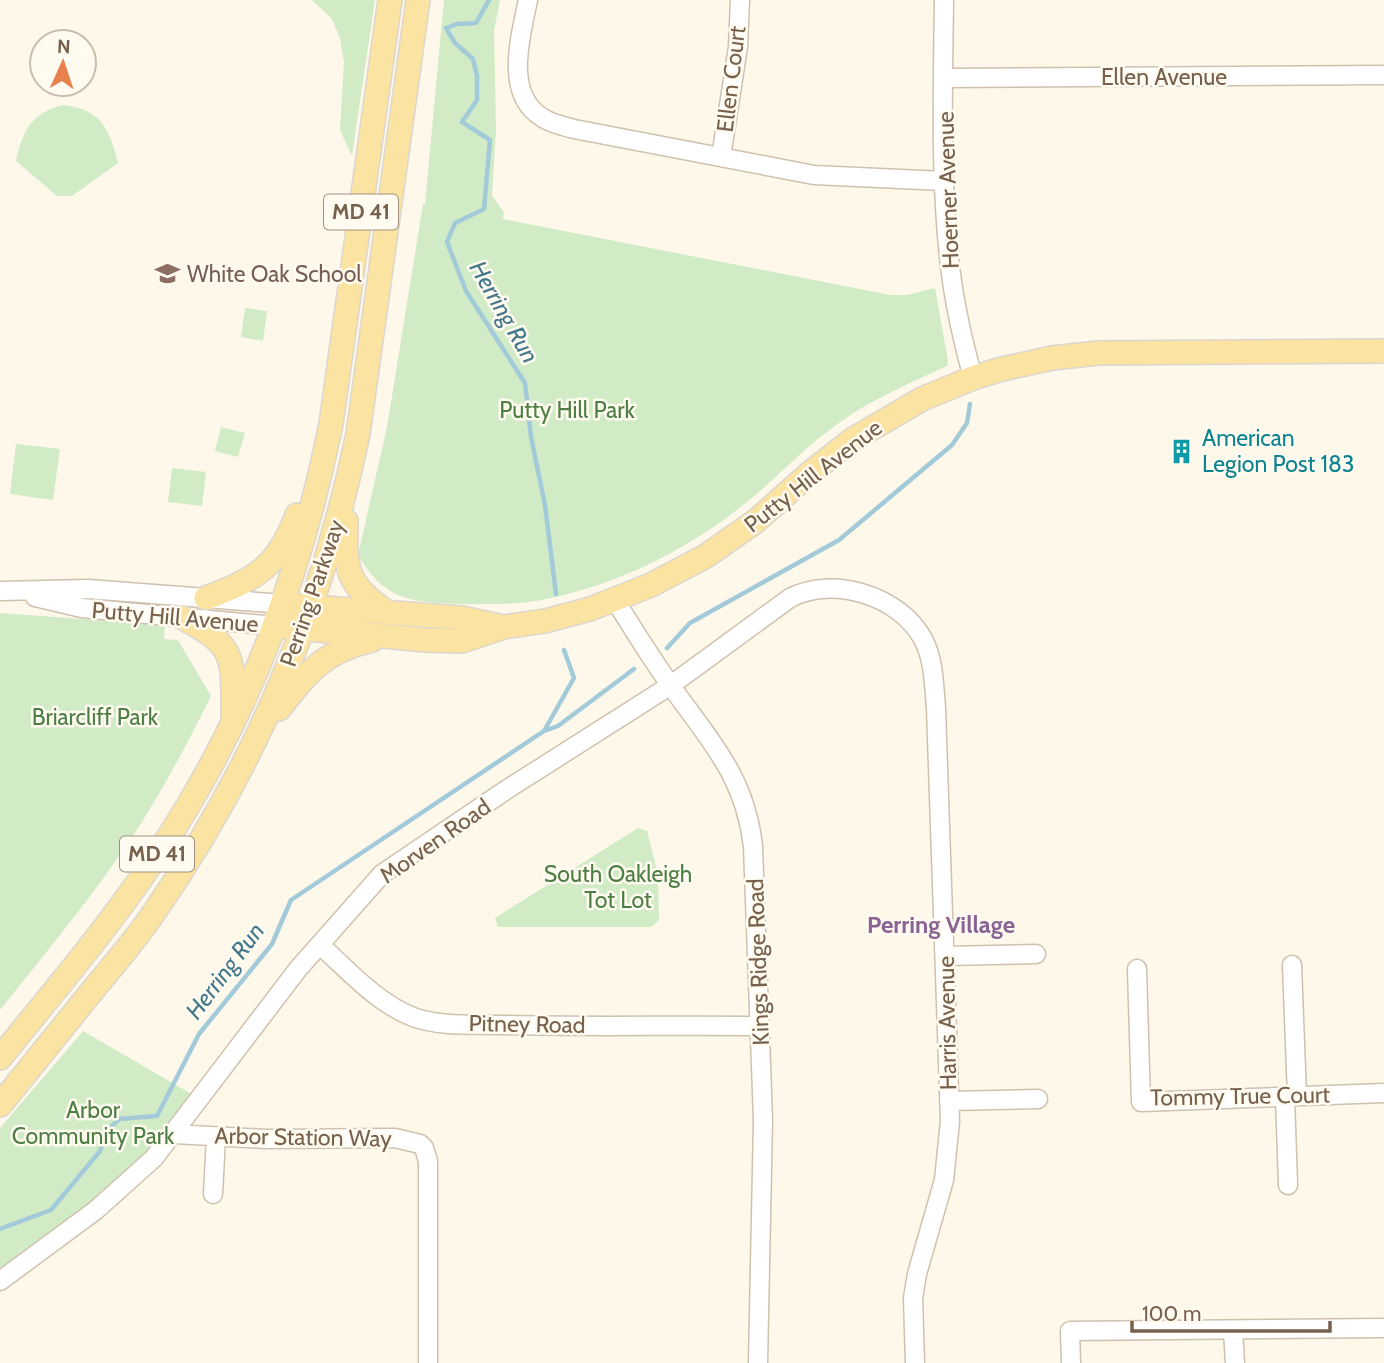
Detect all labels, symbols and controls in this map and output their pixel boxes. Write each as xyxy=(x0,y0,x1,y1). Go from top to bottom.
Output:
street label: Ellen Court xyxy=(711,24,751,134)
north arrow xyxy=(28,28,98,98)
text: N xyxy=(57,35,71,58)
street label: Ellen Avenue xyxy=(1101,63,1227,91)
street label: Hoerner Avenue xyxy=(931,111,965,269)
road number: MD 41 xyxy=(324,194,398,230)
water label: Herring Run xyxy=(464,256,545,368)
school or university icon: White Oak School xyxy=(153,260,181,288)
place label: White Oak School xyxy=(187,260,362,288)
park label: Putty Hill Park xyxy=(499,396,636,424)
street label: Putty Hill Avenue xyxy=(738,413,888,539)
place label: American Legion Post 183 xyxy=(1202,424,1354,478)
building icon: American Legion Post 183 xyxy=(1168,437,1196,465)
street label: Perring Parkway xyxy=(274,515,350,670)
street label: Putty Hill Avenue xyxy=(90,596,260,638)
park label: Briarcliff Park xyxy=(32,703,159,731)
street label: Morven Road xyxy=(374,793,496,889)
road number: MD 41 xyxy=(120,836,194,872)
park label: South Oakleigh Tot Lot xyxy=(544,860,692,914)
street label: Kings Ridge Road xyxy=(741,878,775,1046)
district label: Perring Village xyxy=(867,910,1015,939)
water label: Herring Run xyxy=(179,917,270,1024)
street label: Harris Avenue xyxy=(932,956,962,1090)
street label: Pitney Road xyxy=(468,1009,586,1039)
street label: Tommy True Court xyxy=(1150,1080,1330,1112)
park label: Arbor Community Park xyxy=(12,1096,175,1150)
street label: Arbor Station Way xyxy=(214,1121,392,1153)
scale bar xyxy=(1132,1290,1330,1334)
text: 100 m xyxy=(1142,1301,1201,1326)

